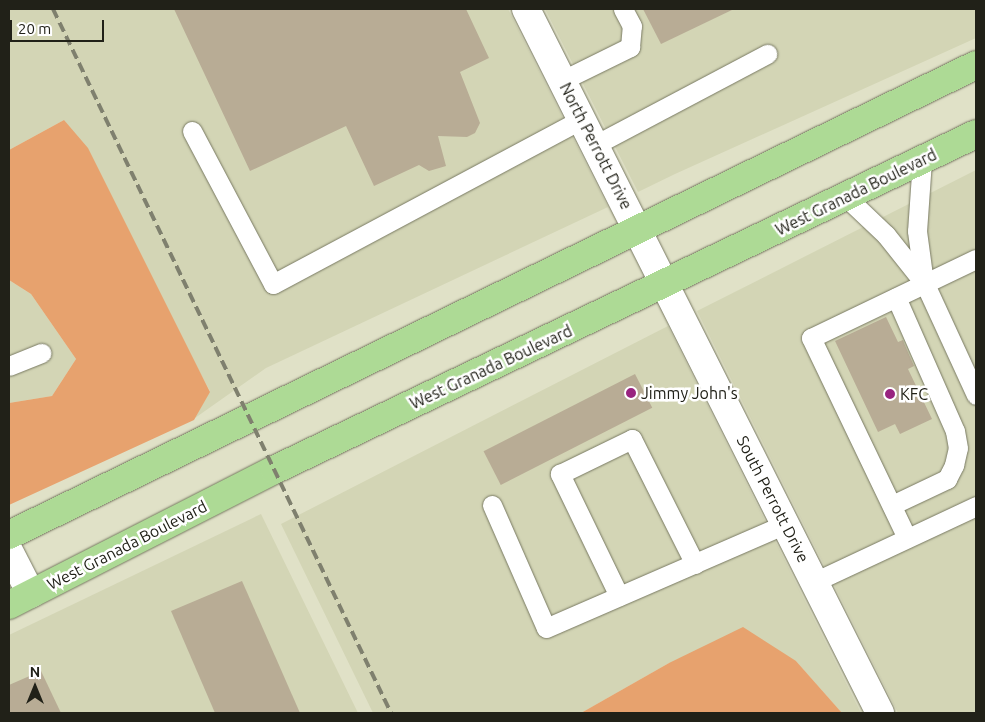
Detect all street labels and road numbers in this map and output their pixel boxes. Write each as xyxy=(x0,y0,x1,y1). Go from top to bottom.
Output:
street label: North Perrott Drive xyxy=(556,79,636,213)
street label: West Granada Boulevard xyxy=(772,145,940,239)
street label: West Granada Boulevard xyxy=(407,321,575,413)
street label: South Perrott Drive xyxy=(733,432,813,566)
street label: West Granada Boulevard xyxy=(44,496,210,594)

